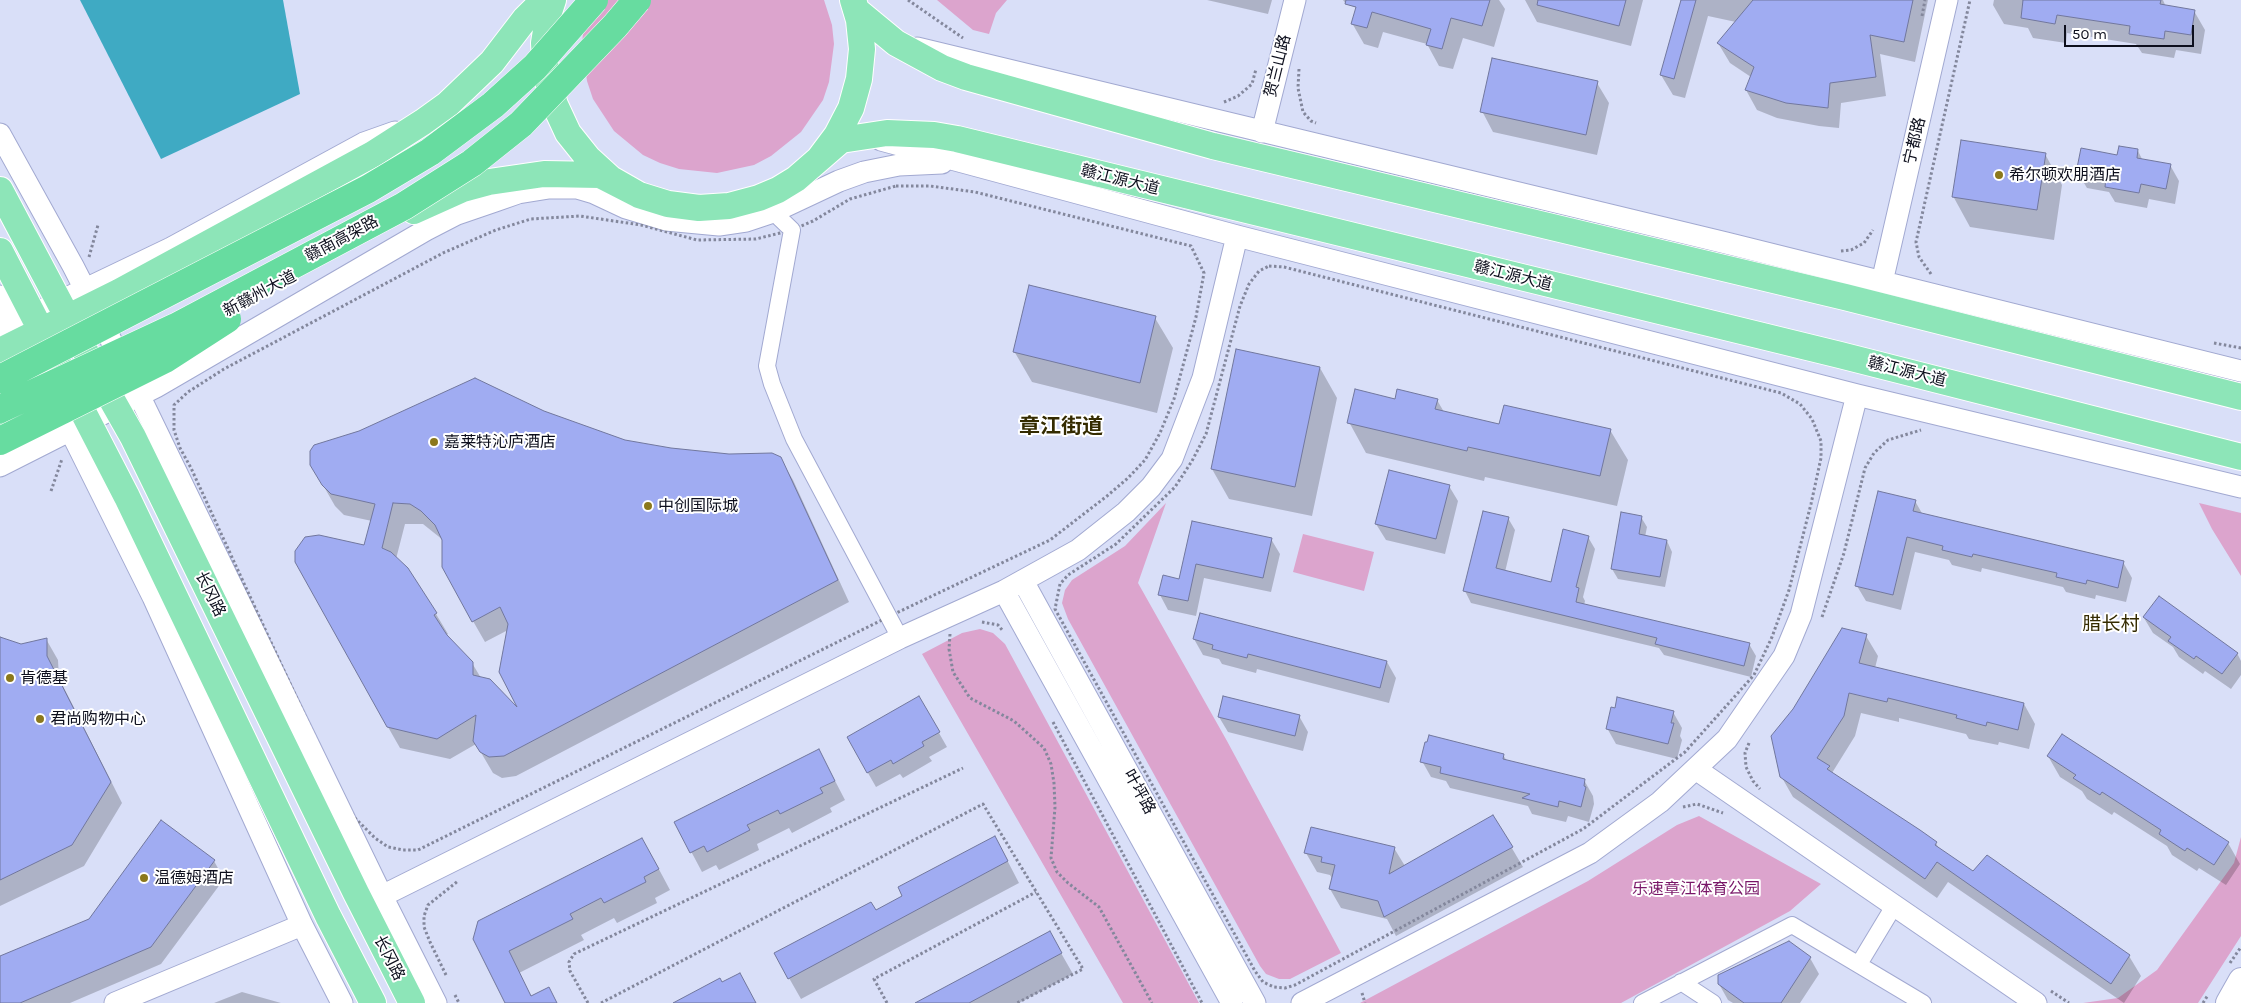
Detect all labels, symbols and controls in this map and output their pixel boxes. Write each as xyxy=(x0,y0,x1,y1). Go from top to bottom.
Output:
scale bar xyxy=(2066,15,2196,47)
text: 50 m xyxy=(2072,25,2107,43)
street label: 贺兰山路 xyxy=(1261,33,1295,99)
street label: 宁都路 xyxy=(1900,115,1930,167)
street label: 赣江源大道 xyxy=(1079,161,1161,199)
place label: 希尔顿欢朋酒店 xyxy=(2009,165,2121,185)
marker: 希尔顿欢朋酒店 xyxy=(1993,169,2005,181)
street label: 赣南高架路 xyxy=(302,212,382,266)
street label: 赣江源大道 xyxy=(1472,257,1554,295)
street label: 新赣州大道 xyxy=(220,267,300,321)
street label: 赣江源大道 xyxy=(1866,353,1948,391)
district label: 章江街道 xyxy=(1019,414,1103,440)
place label: 嘉莱特沁庐酒店 xyxy=(444,432,556,452)
marker: 嘉莱特沁庐酒店 xyxy=(428,436,440,448)
place label: 中创国际城 xyxy=(658,496,738,516)
marker: 中创国际城 xyxy=(642,500,654,512)
street label: 长冈路 xyxy=(191,568,229,620)
district label: 腊长村 xyxy=(2083,614,2139,636)
place label: 肯德基 xyxy=(20,668,68,688)
marker: 肯德基 xyxy=(4,672,16,684)
place label: 君尚购物中心 xyxy=(50,709,146,729)
marker: 君尚购物中心 xyxy=(34,713,46,725)
street label: 叶坪路 xyxy=(1119,766,1159,818)
place label: 温德姆酒店 xyxy=(154,868,234,888)
marker: 温德姆酒店 xyxy=(138,872,150,884)
park label: 乐速章江体育公园 xyxy=(1632,879,1760,899)
street label: 长冈路 xyxy=(370,932,408,984)

